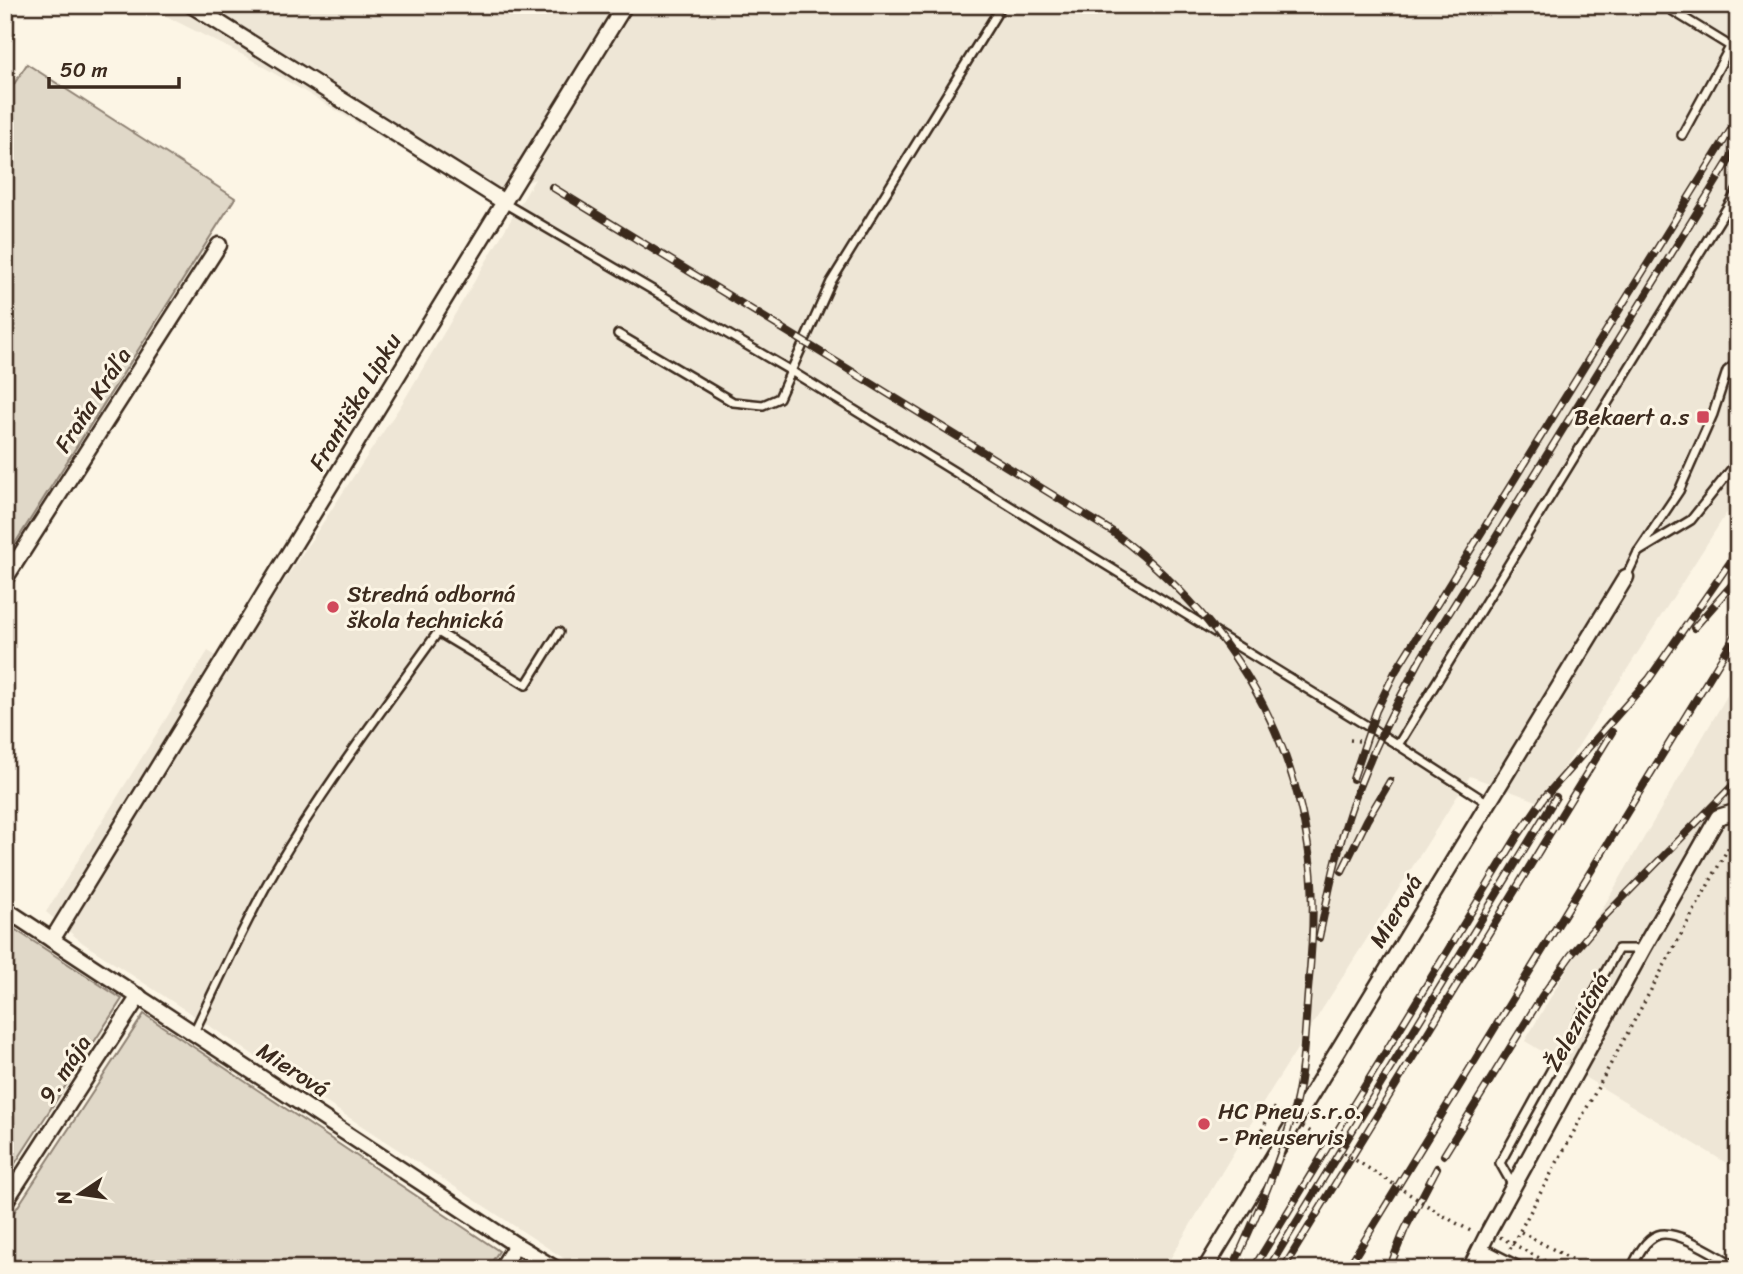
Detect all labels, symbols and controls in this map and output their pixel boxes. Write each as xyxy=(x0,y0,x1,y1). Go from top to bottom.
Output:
scale bar xyxy=(49,46,178,90)
text: 50 m xyxy=(60,51,108,89)
street label: Františka Lipku xyxy=(297,324,413,479)
street label: Fraňa Kráľa xyxy=(43,338,143,461)
place label: Bekaert a.s xyxy=(1574,397,1689,438)
marker: Bekaert a.s xyxy=(1695,409,1711,425)
place label: Stredná odborná škola technická xyxy=(346,574,516,641)
marker: Stredná odborná škola technická xyxy=(325,599,341,615)
street label: Mierová xyxy=(1358,866,1434,956)
street label: Železničná xyxy=(1533,965,1621,1079)
street label: 9. mája xyxy=(27,1026,103,1112)
street label: Mierová xyxy=(248,1031,338,1109)
place label: HC Pneu s.r.o. - Pneuservis xyxy=(1218,1091,1363,1158)
marker: HC Pneu s.r.o. - Pneuservis xyxy=(1196,1116,1212,1132)
north arrow xyxy=(46,1158,116,1228)
text: N xyxy=(46,1187,82,1209)

